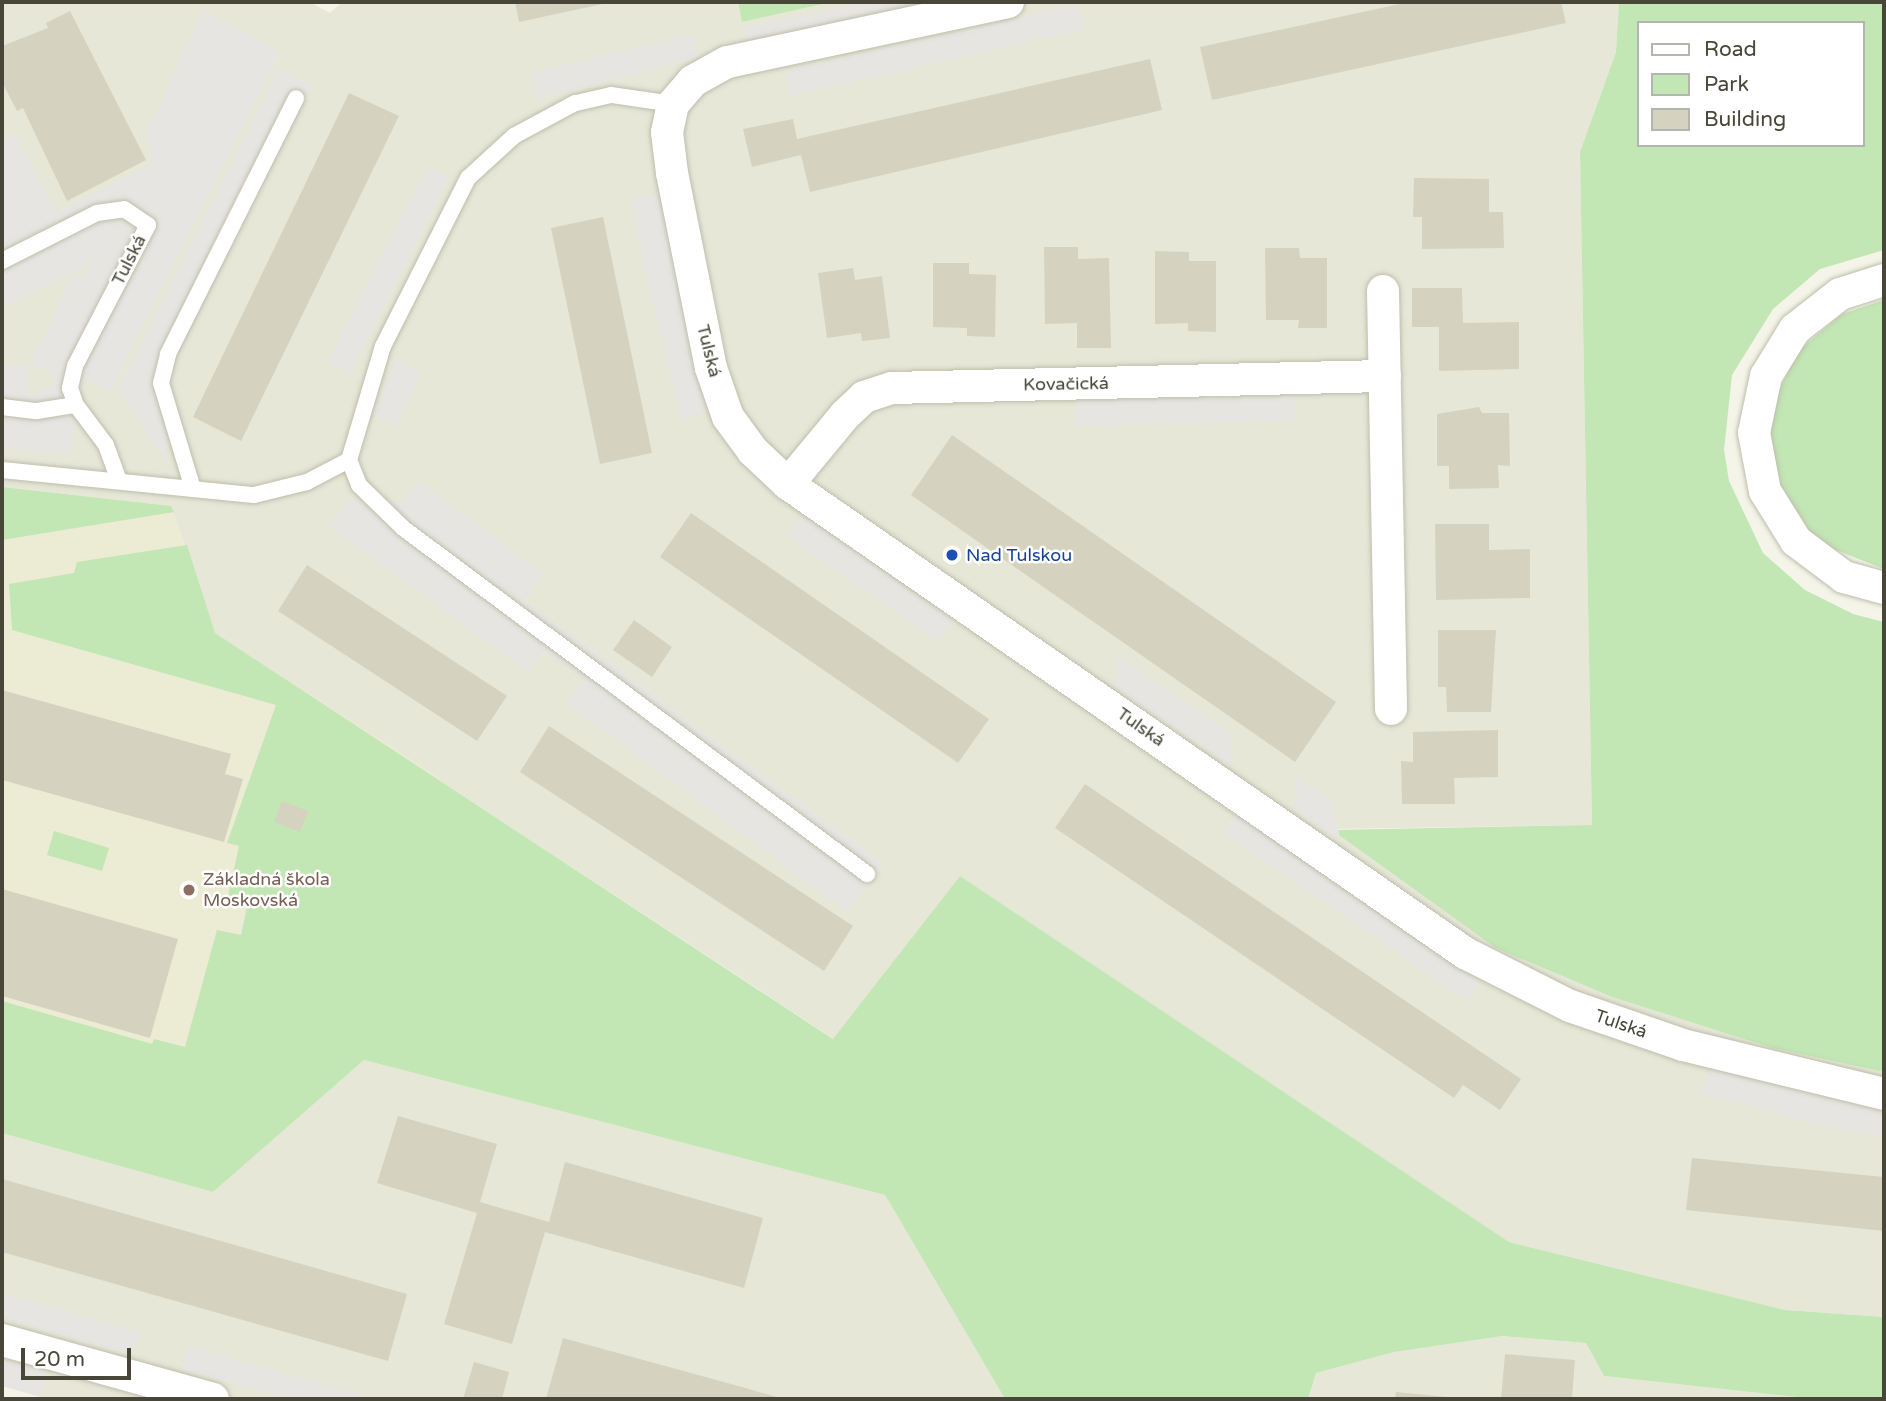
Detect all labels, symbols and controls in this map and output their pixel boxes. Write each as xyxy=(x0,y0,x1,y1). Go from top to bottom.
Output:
legend xyxy=(1638,21,1865,147)
text: Road xyxy=(1704,37,1757,62)
text: Park xyxy=(1704,72,1749,97)
text: Building xyxy=(1704,107,1786,132)
street label: Tulská xyxy=(107,231,151,289)
street label: Tulská xyxy=(692,322,726,380)
street label: Kovačická xyxy=(1023,372,1109,396)
place label: Nad Tulskou xyxy=(966,544,1072,566)
marker: Nad Tulskou xyxy=(944,547,960,563)
street label: Tulská xyxy=(1113,703,1169,751)
place label: Základná škola Moskovská xyxy=(203,869,330,912)
marker: Základná škola Moskovská xyxy=(181,882,197,898)
street label: Tulská xyxy=(1592,1005,1650,1043)
scale bar xyxy=(24,1334,135,1378)
text: 20 m xyxy=(34,1347,85,1372)

